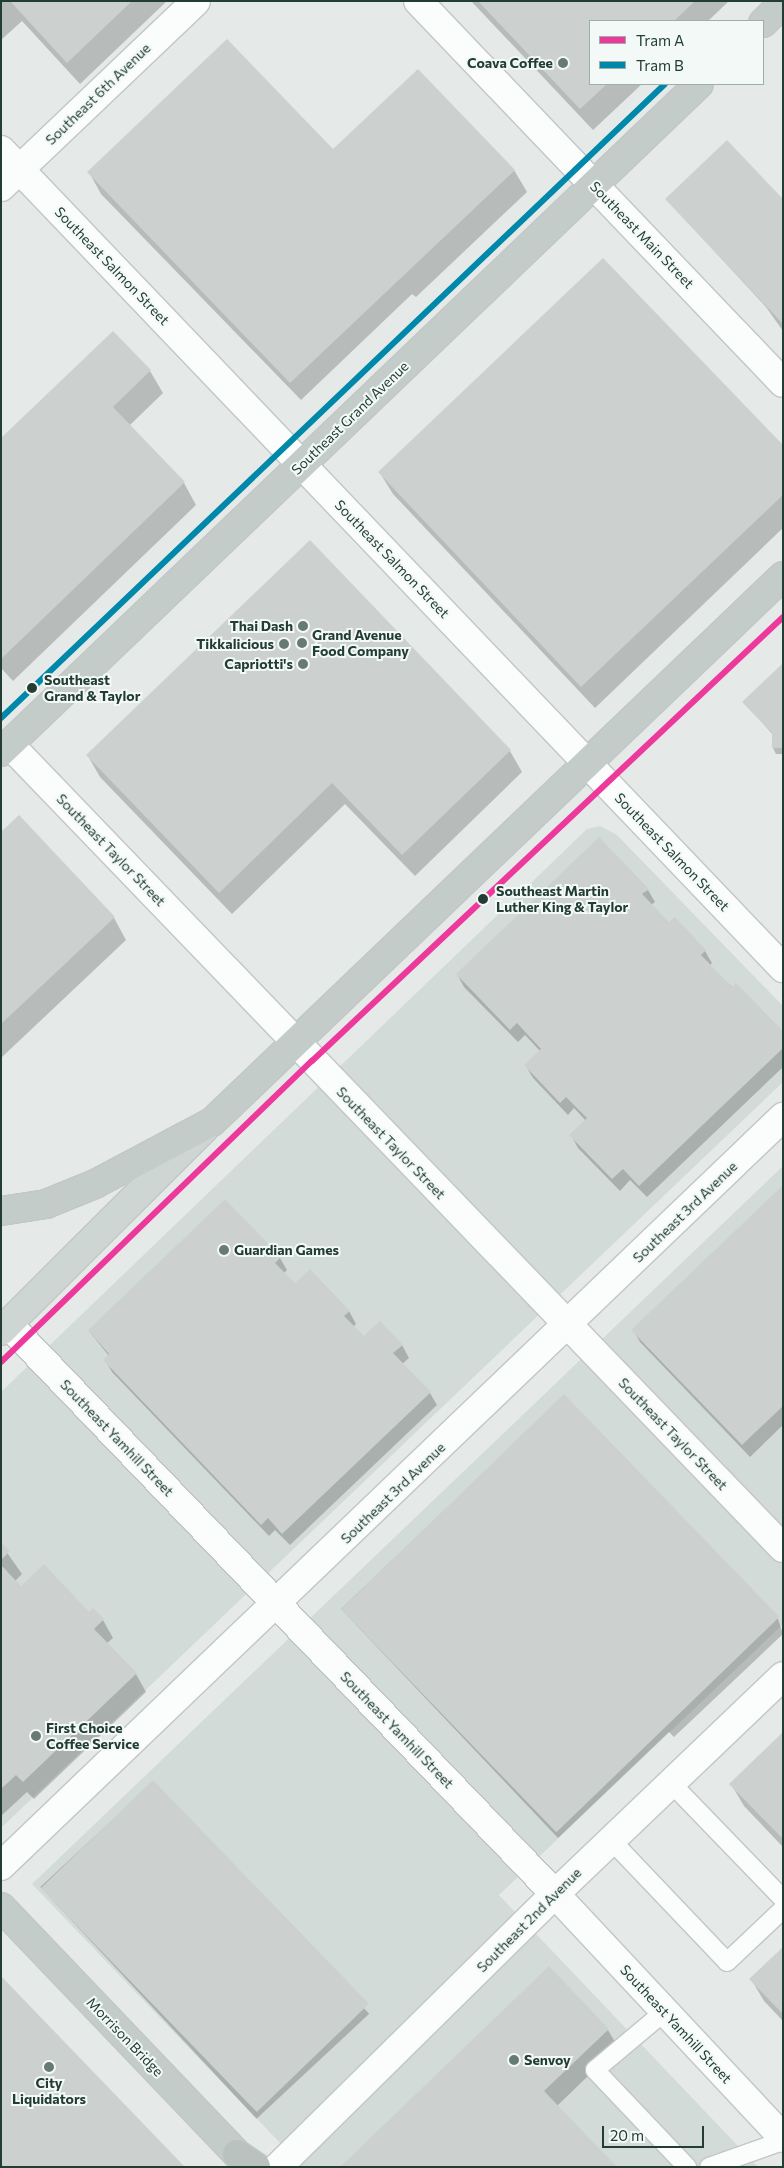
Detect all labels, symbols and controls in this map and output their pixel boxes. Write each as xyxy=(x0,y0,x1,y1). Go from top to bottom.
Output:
legend xyxy=(589,20,764,85)
text: Tram A xyxy=(636,31,684,49)
street label: Southeast 6th Avenue xyxy=(42,40,154,148)
place label: Coava Coffee xyxy=(467,55,553,71)
text: Tram B xyxy=(636,56,684,74)
marker: Coava Coffee xyxy=(557,57,569,69)
street label: Southeast Main Street xyxy=(587,178,697,292)
street label: Southeast Salmon Street xyxy=(51,203,173,329)
street label: Southeast Grand Avenue xyxy=(288,358,412,478)
street label: Southeast Salmon Street xyxy=(331,496,453,622)
place label: Thai Dash xyxy=(230,618,293,634)
marker: Thai Dash xyxy=(297,620,309,632)
place label: Grand Avenue Food Company xyxy=(312,627,409,660)
place label: Tikkalicious xyxy=(196,636,274,652)
marker: Grand Avenue Food Company xyxy=(296,637,308,649)
marker: Tikkalicious xyxy=(278,638,290,650)
place label: Capriotti's xyxy=(224,656,293,672)
marker: Capriotti's xyxy=(297,658,309,670)
place label: Southeast Grand & Taylor xyxy=(44,672,140,704)
marker: Southeast Grand & Taylor xyxy=(23,679,41,697)
street label: Southeast Salmon Street xyxy=(611,789,733,915)
street label: Southeast Taylor Street xyxy=(53,790,169,910)
place label: Southeast Martin Luther King & Taylor xyxy=(496,883,628,916)
marker: Southeast Martin Luther King & Taylor xyxy=(474,890,492,908)
street label: Southeast Taylor Street xyxy=(333,1083,449,1203)
street label: Southeast 3rd Avenue xyxy=(629,1158,741,1266)
place label: Guardian Games xyxy=(234,1242,339,1258)
marker: Guardian Games xyxy=(218,1244,230,1256)
street label: Southeast Taylor Street xyxy=(615,1374,731,1494)
street label: Southeast Yamhill Street xyxy=(57,1376,177,1500)
street label: Southeast 3rd Avenue xyxy=(337,1439,449,1547)
street label: Southeast Yamhill Street xyxy=(337,1668,457,1792)
place label: First Choice Coffee Service xyxy=(46,1720,139,1752)
marker: First Choice Coffee Service xyxy=(30,1730,42,1742)
street label: Southeast 2nd Avenue xyxy=(473,1864,585,1976)
street label: Southeast Yamhill Street xyxy=(617,1961,735,2087)
street label: Morrison Bridge xyxy=(83,1994,167,2080)
place label: Senvoy xyxy=(524,2052,571,2068)
marker: Senvoy xyxy=(508,2054,520,2066)
marker: City Liquidators xyxy=(43,2061,55,2073)
place label: City Liquidators xyxy=(12,2075,86,2108)
scale bar xyxy=(604,2116,706,2148)
text: 20 m xyxy=(610,2126,644,2144)

